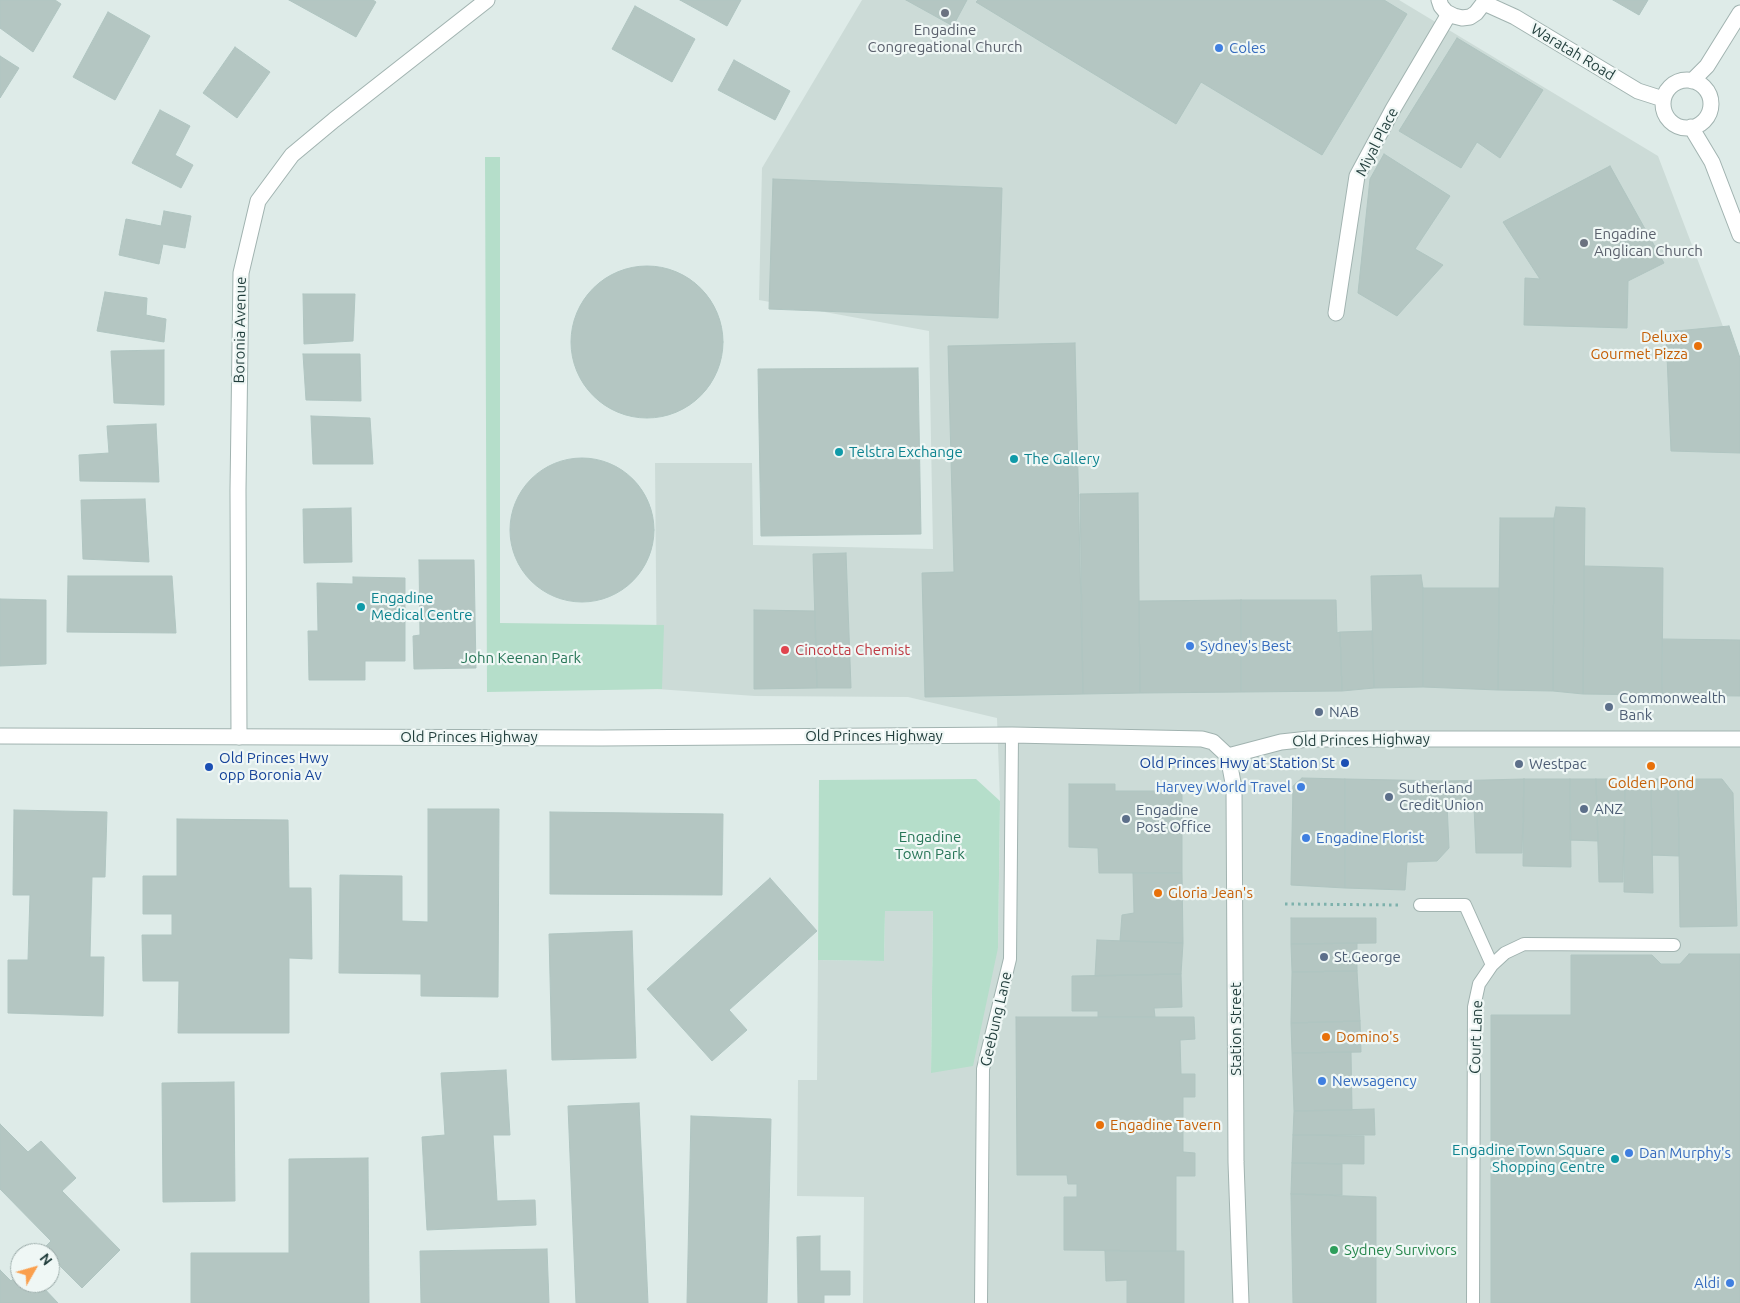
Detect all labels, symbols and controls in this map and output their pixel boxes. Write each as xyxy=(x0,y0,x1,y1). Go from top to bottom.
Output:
marker: Engadine Congregational Church xyxy=(939,7,951,19)
street label: Waratah Road xyxy=(1528,20,1618,84)
place label: Engadine Congregational Church xyxy=(868,21,1022,56)
place label: Coles xyxy=(1229,39,1266,57)
marker: Coles xyxy=(1213,42,1225,54)
street label: Miyal Place xyxy=(1352,105,1402,179)
place label: Engadine Anglican Church xyxy=(1594,225,1703,260)
marker: Engadine Anglican Church xyxy=(1578,237,1590,249)
street label: Boronia Avenue xyxy=(230,277,250,383)
place label: Deluxe Gourmet Pizza xyxy=(1590,328,1688,363)
marker: Deluxe Gourmet Pizza xyxy=(1692,340,1704,352)
place label: Telstra Exchange xyxy=(849,443,963,461)
marker: Telstra Exchange xyxy=(833,446,845,458)
place label: The Gallery xyxy=(1024,450,1100,468)
marker: The Gallery xyxy=(1008,453,1020,465)
place label: Engadine Medical Centre xyxy=(371,589,473,624)
marker: Engadine Medical Centre xyxy=(355,601,367,613)
place label: Sydney's Best xyxy=(1200,637,1291,655)
marker: Sydney's Best xyxy=(1184,640,1196,652)
place label: Cincotta Chemist xyxy=(795,641,910,659)
marker: Cincotta Chemist xyxy=(779,644,791,656)
park label: John Keenan Park xyxy=(461,649,581,667)
place label: Commonwealth Bank xyxy=(1619,689,1726,724)
marker: Commonwealth Bank xyxy=(1603,701,1615,713)
place label: NAB xyxy=(1329,703,1359,721)
marker: NAB xyxy=(1313,706,1325,718)
street label: Old Princes Highway xyxy=(805,727,943,745)
street label: Old Princes Highway xyxy=(400,728,538,746)
street label: Old Princes Highway xyxy=(1292,730,1430,750)
place label: Old Princes Hwy opp Boronia Av xyxy=(219,749,328,784)
place label: Old Princes Hwy at Station St xyxy=(1140,754,1335,772)
place label: Westpac xyxy=(1529,755,1587,773)
marker: Old Princes Hwy at Station St xyxy=(1339,757,1351,769)
marker: Westpac xyxy=(1513,758,1525,770)
marker: Golden Pond xyxy=(1645,760,1657,772)
marker: Old Princes Hwy opp Boronia Av xyxy=(203,761,215,773)
place label: Golden Pond xyxy=(1608,774,1694,792)
place label: Harvey World Travel xyxy=(1156,778,1291,796)
place label: Sutherland Credit Union xyxy=(1399,779,1484,814)
marker: Harvey World Travel xyxy=(1295,781,1307,793)
marker: Sutherland Credit Union xyxy=(1383,791,1395,803)
place label: ANZ xyxy=(1594,800,1623,818)
place label: Engadine Post Office xyxy=(1136,801,1211,836)
marker: ANZ xyxy=(1578,803,1590,815)
marker: Engadine Post Office xyxy=(1120,813,1132,825)
park label: Engadine Town Park xyxy=(895,828,965,863)
place label: Engadine Florist xyxy=(1316,829,1424,847)
marker: Engadine Florist xyxy=(1300,832,1312,844)
place label: Gloria Jean's xyxy=(1168,884,1253,902)
marker: Gloria Jean's xyxy=(1152,887,1164,899)
place label: St.George xyxy=(1334,948,1401,966)
marker: St.George xyxy=(1318,951,1330,963)
street label: Geebung Lane xyxy=(976,970,1016,1068)
street label: Station Street xyxy=(1227,982,1245,1076)
street label: Court Lane xyxy=(1466,1000,1486,1074)
place label: Domino's xyxy=(1336,1028,1399,1046)
marker: Domino's xyxy=(1320,1031,1332,1043)
place label: Newsagency xyxy=(1332,1072,1417,1090)
marker: Newsagency xyxy=(1316,1075,1328,1087)
place label: Engadine Tavern xyxy=(1110,1116,1221,1134)
marker: Engadine Tavern xyxy=(1094,1119,1106,1131)
place label: Engadine Town Square Shopping Centre xyxy=(1452,1141,1605,1176)
place label: Dan Murphy's xyxy=(1639,1144,1731,1162)
marker: Dan Murphy's xyxy=(1623,1147,1635,1159)
marker: Engadine Town Square Shopping Centre xyxy=(1609,1153,1621,1165)
place label: Sydney Survivors xyxy=(1344,1241,1457,1259)
north arrow xyxy=(10,1243,60,1293)
marker: Sydney Survivors xyxy=(1328,1244,1340,1256)
text: N xyxy=(37,1250,56,1268)
place label: Aldi xyxy=(1694,1274,1720,1292)
marker: Aldi xyxy=(1724,1277,1736,1289)

